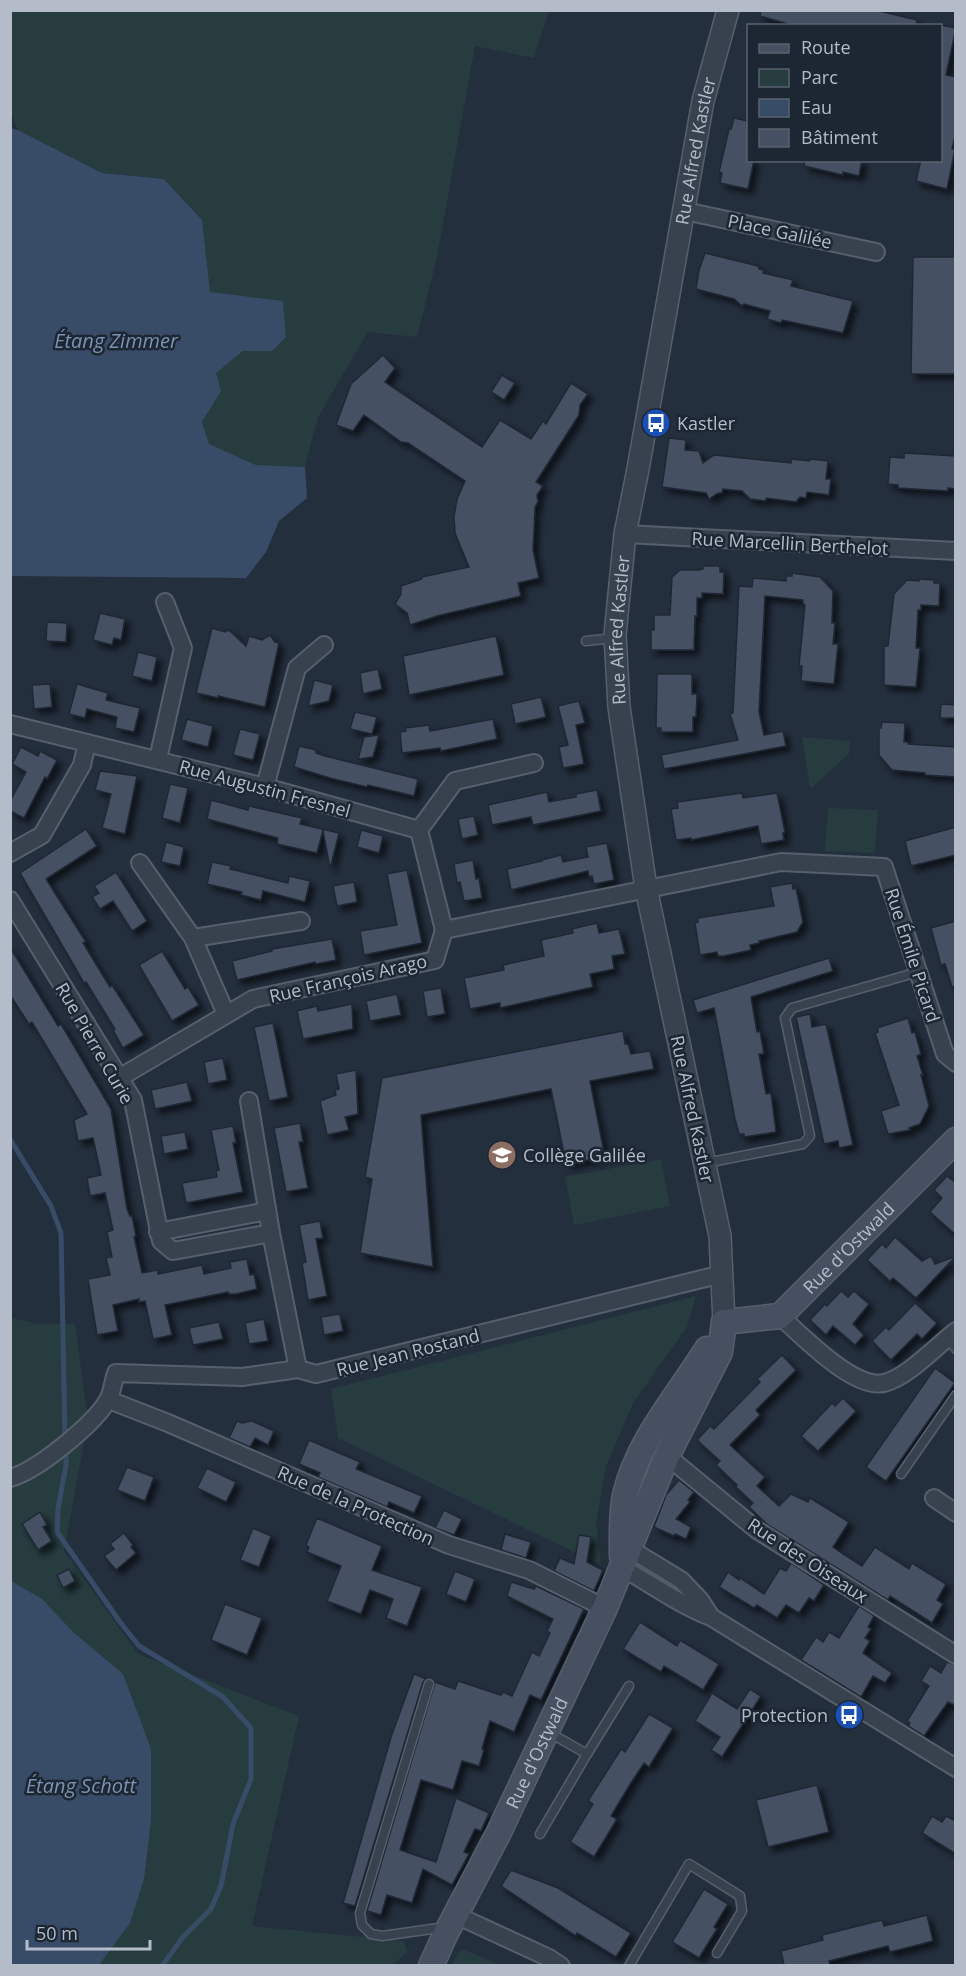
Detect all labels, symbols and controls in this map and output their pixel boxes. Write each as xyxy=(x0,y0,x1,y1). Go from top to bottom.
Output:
legend xyxy=(747,24,942,162)
text: Route xyxy=(801,35,851,59)
text: Parc xyxy=(801,65,838,89)
street label: Rue Alfred Kastler xyxy=(669,73,721,227)
text: Eau xyxy=(801,95,832,119)
text: Bâtiment xyxy=(801,125,878,149)
street label: Place Galilée xyxy=(726,208,834,254)
water label: Étang Zimmer xyxy=(54,327,179,354)
bus stop icon: Kastler xyxy=(640,407,672,439)
place label: Kastler xyxy=(677,411,736,435)
street label: Rue Marcellin Berthelot xyxy=(691,526,889,560)
street label: Rue Alfred Kastler xyxy=(603,553,635,706)
street label: Rue Augustin Fresnel xyxy=(177,754,353,822)
street label: Rue Émile Picard xyxy=(880,885,946,1025)
street label: Rue François Arago xyxy=(267,948,429,1008)
street label: Rue Pierre Curie xyxy=(51,978,139,1108)
street label: Rue Alfred Kastler xyxy=(666,1033,720,1186)
school or university icon: Collège Galilée xyxy=(486,1139,518,1171)
place label: Collège Galilée xyxy=(523,1143,646,1167)
street label: Rue d'Ostwald xyxy=(797,1197,899,1299)
street label: Rue Jean Rostand xyxy=(334,1323,482,1381)
street label: Rue de la Protection xyxy=(274,1460,438,1550)
street label: Rue des Oiseaux xyxy=(743,1512,873,1608)
street label: Rue d'Ostwald xyxy=(500,1693,573,1812)
bus stop icon: Protection xyxy=(833,1699,865,1731)
place label: Protection xyxy=(741,1703,828,1727)
water label: Étang Schott xyxy=(26,1772,138,1799)
scale bar xyxy=(27,1913,150,1951)
text: 50 m xyxy=(36,1921,78,1945)

